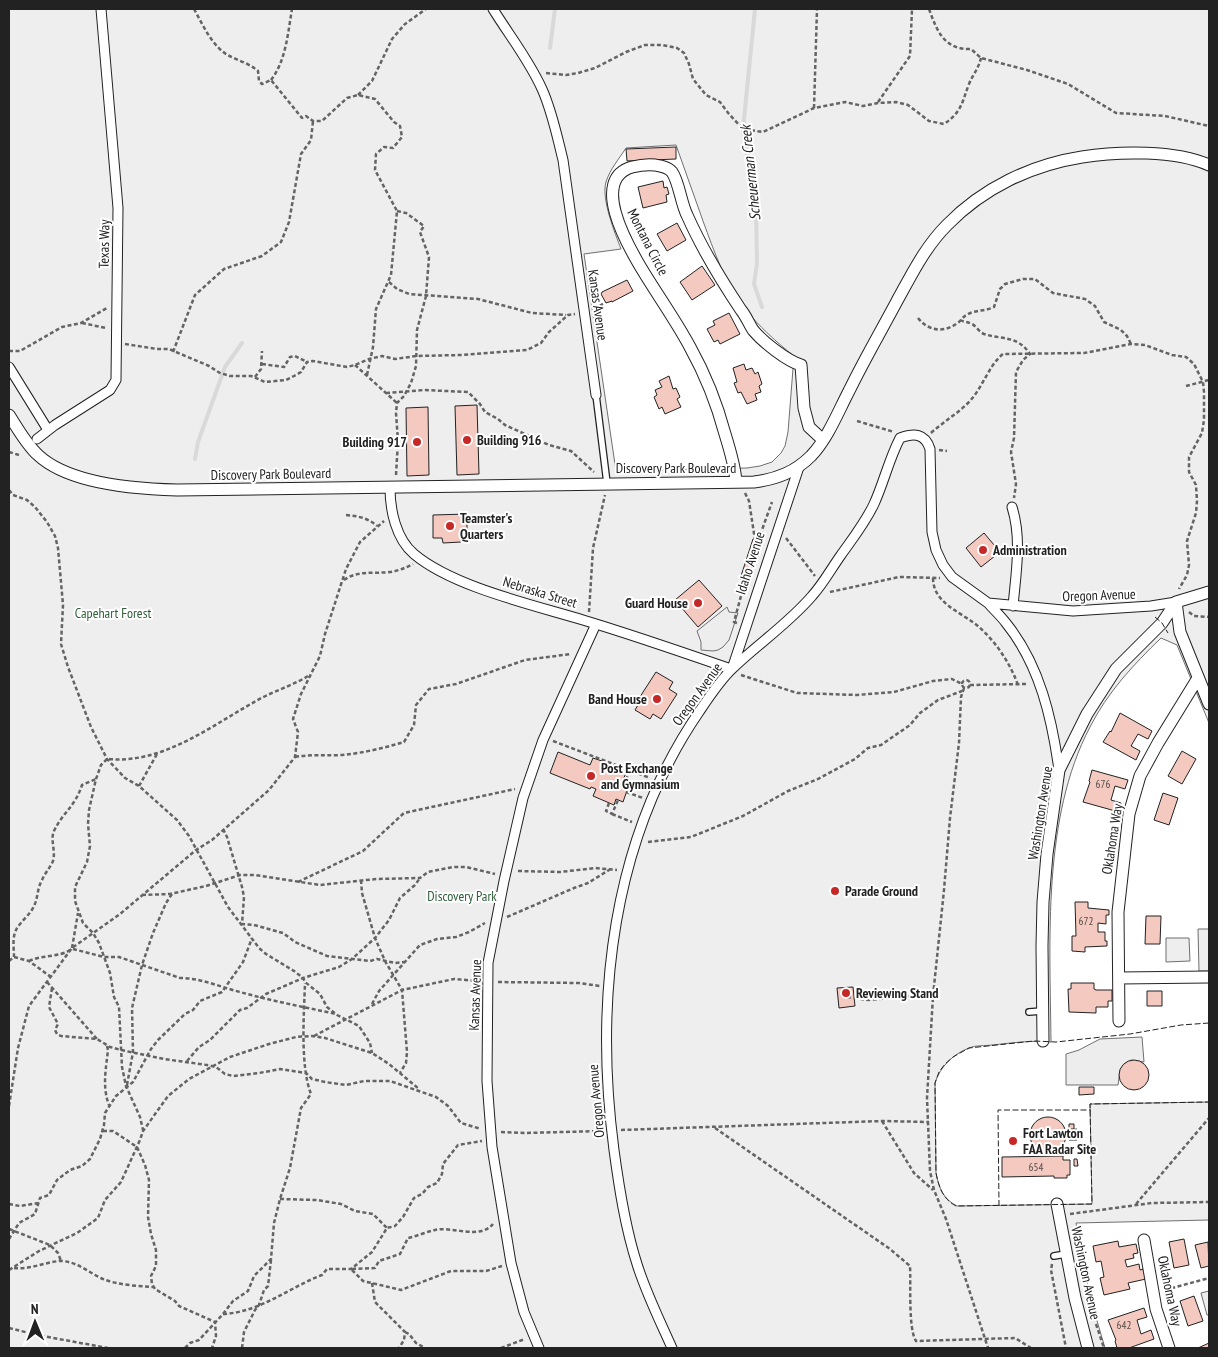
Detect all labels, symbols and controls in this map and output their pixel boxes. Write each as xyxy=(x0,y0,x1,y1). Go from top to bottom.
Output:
water label: Scheuerman Creek xyxy=(735,122,764,222)
street label: Montana Circle xyxy=(624,206,673,279)
street label: Texas Way xyxy=(95,219,113,269)
street label: Kansas Avenue xyxy=(584,268,612,342)
place label: Building 916 xyxy=(477,431,542,449)
place label: Building 917 xyxy=(343,433,407,451)
marker: Building 916 xyxy=(461,434,473,446)
marker: Building 917 xyxy=(411,436,423,448)
street label: Discovery Park Boulevard xyxy=(616,459,736,477)
street label: Discovery Park Boulevard xyxy=(211,464,331,484)
place label: Teamster's Quarters xyxy=(460,509,512,543)
marker: Teamster's Quarters xyxy=(444,520,456,532)
street label: Idaho Avenue xyxy=(731,529,769,597)
place label: Administration xyxy=(992,541,1067,559)
marker: Administration xyxy=(977,544,989,556)
street label: Nebraska Street xyxy=(501,572,579,612)
street label: Oregon Avenue xyxy=(1062,585,1136,605)
place label: Guard House xyxy=(625,594,688,612)
marker: Guard House xyxy=(692,597,704,609)
park label: Capehart Forest xyxy=(75,604,151,622)
street label: Oregon Avenue xyxy=(668,659,726,729)
place label: Band House xyxy=(588,690,647,708)
marker: Band House xyxy=(651,693,663,705)
place label: Post Exchange and Gymnasium xyxy=(601,759,680,793)
street label: Washington Avenue xyxy=(1024,765,1056,861)
marker: Post Exchange and Gymnasium xyxy=(585,770,597,782)
house number: 676 xyxy=(1096,777,1110,791)
street label: Oklahoma Way xyxy=(1098,802,1127,876)
place label: Parade Ground xyxy=(845,882,918,900)
marker: Parade Ground xyxy=(829,885,841,897)
park label: Discovery Park xyxy=(427,887,497,905)
house number: 672 xyxy=(1079,914,1093,928)
street label: Kansas Avenue xyxy=(465,959,485,1031)
place label: Reviewing Stand xyxy=(856,984,938,1002)
marker: Reviewing Stand xyxy=(840,987,852,999)
street label: Oregon Avenue xyxy=(584,1063,608,1138)
place label: Fort Lawton FAA Radar Site xyxy=(1023,1124,1096,1158)
marker: Fort Lawton FAA Radar Site xyxy=(1007,1135,1019,1147)
house number: 654 xyxy=(1029,1160,1043,1174)
street label: Washington Avenue xyxy=(1067,1225,1105,1321)
street label: Oklahoma Way xyxy=(1154,1254,1186,1329)
north arrow xyxy=(10,1297,60,1347)
text: N xyxy=(31,1300,39,1318)
house number: 642 xyxy=(1117,1318,1131,1332)

